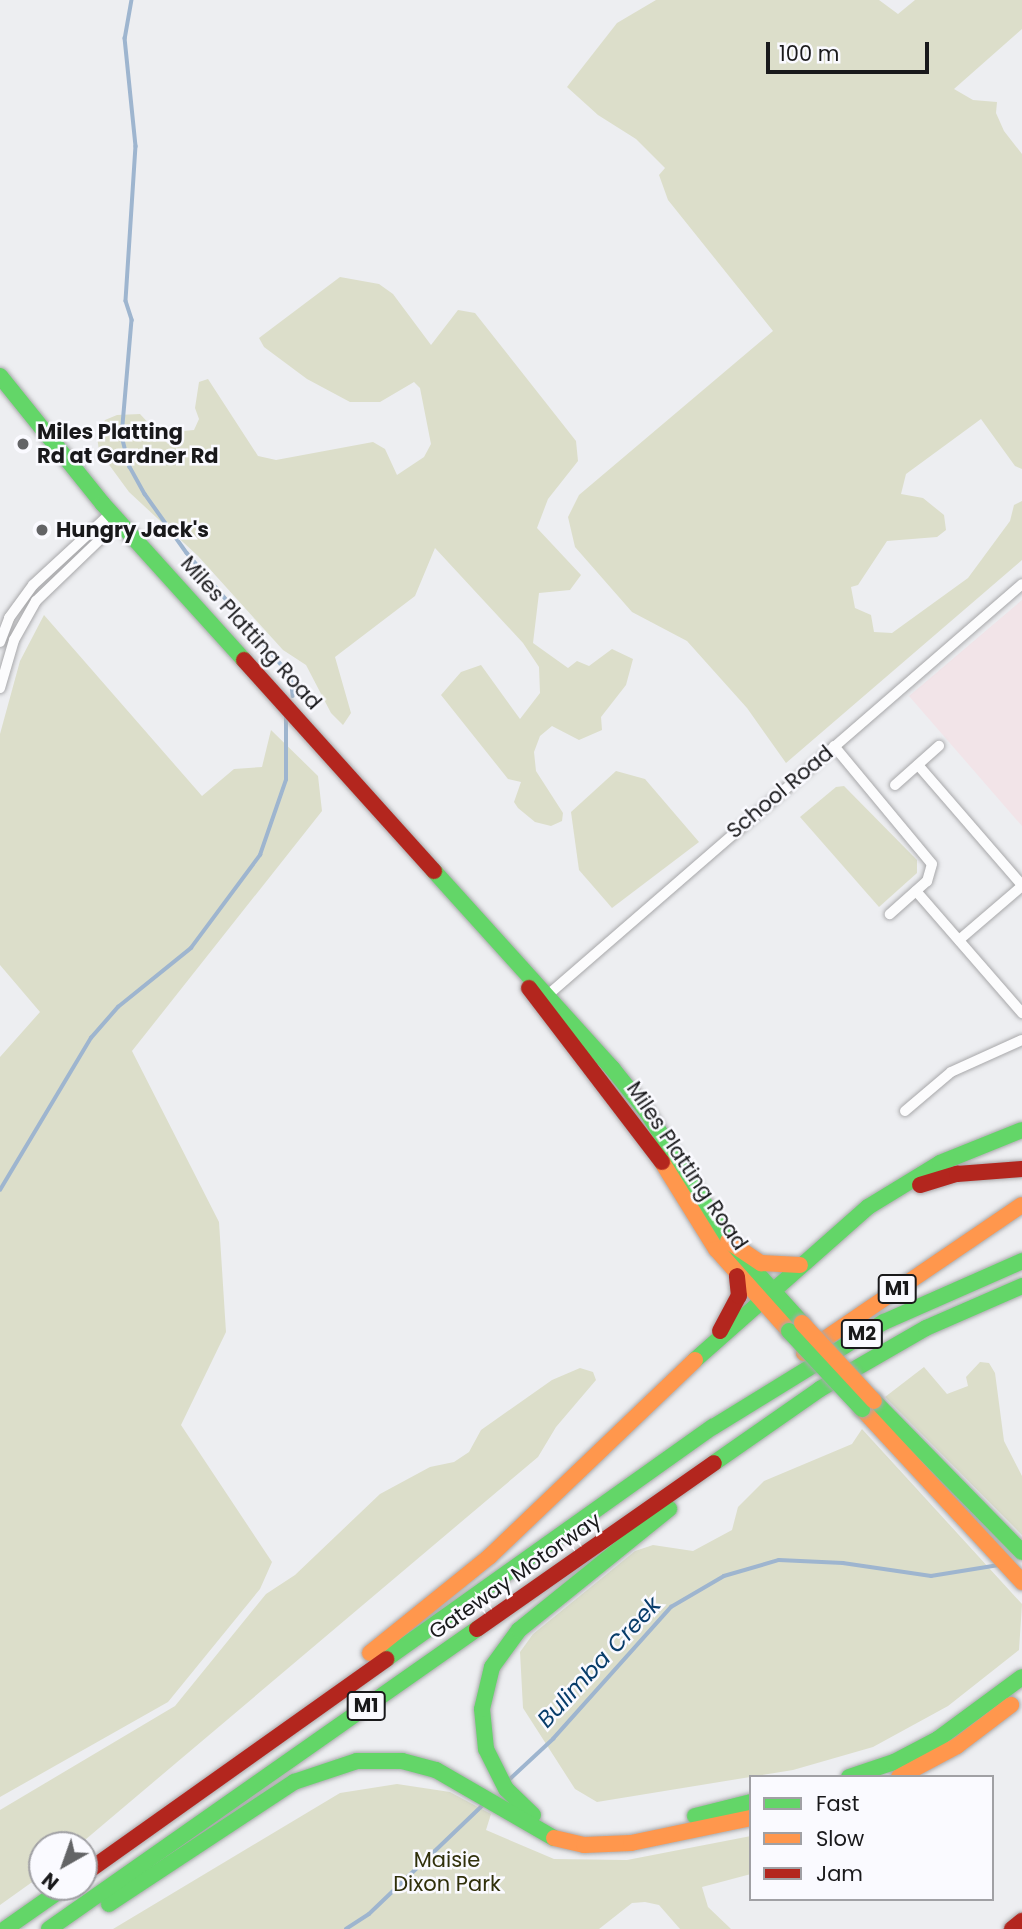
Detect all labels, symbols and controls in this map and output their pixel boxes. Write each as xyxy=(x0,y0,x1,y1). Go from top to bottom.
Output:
scale bar xyxy=(770,28,933,72)
text: 100 m xyxy=(779,39,839,68)
place label: Miles Platting Rd at Gardner Rd xyxy=(37,419,219,469)
marker: Miles Platting Rd at Gardner Rd xyxy=(15,436,31,452)
place label: Hungry Jack's xyxy=(56,517,209,543)
marker: Hungry Jack's xyxy=(34,522,50,538)
street label: Miles Platting Road xyxy=(175,551,327,715)
street label: School Road xyxy=(722,740,838,844)
street label: Miles Platting Road xyxy=(621,1077,753,1255)
road number: M1 xyxy=(876,1274,918,1304)
road number: M2 xyxy=(839,1318,885,1350)
street label: Gateway Motorway xyxy=(424,1507,606,1645)
water label: Bulimba Creek xyxy=(531,1591,667,1733)
road number: M1 xyxy=(345,1690,387,1722)
legend xyxy=(749,1775,994,1901)
text: Fast xyxy=(816,1789,859,1818)
text: Slow xyxy=(816,1824,864,1853)
north arrow xyxy=(28,1831,98,1901)
park label: Maisie Dixon Park xyxy=(393,1847,501,1897)
text: Jam xyxy=(816,1859,863,1888)
text: N xyxy=(36,1866,65,1896)

